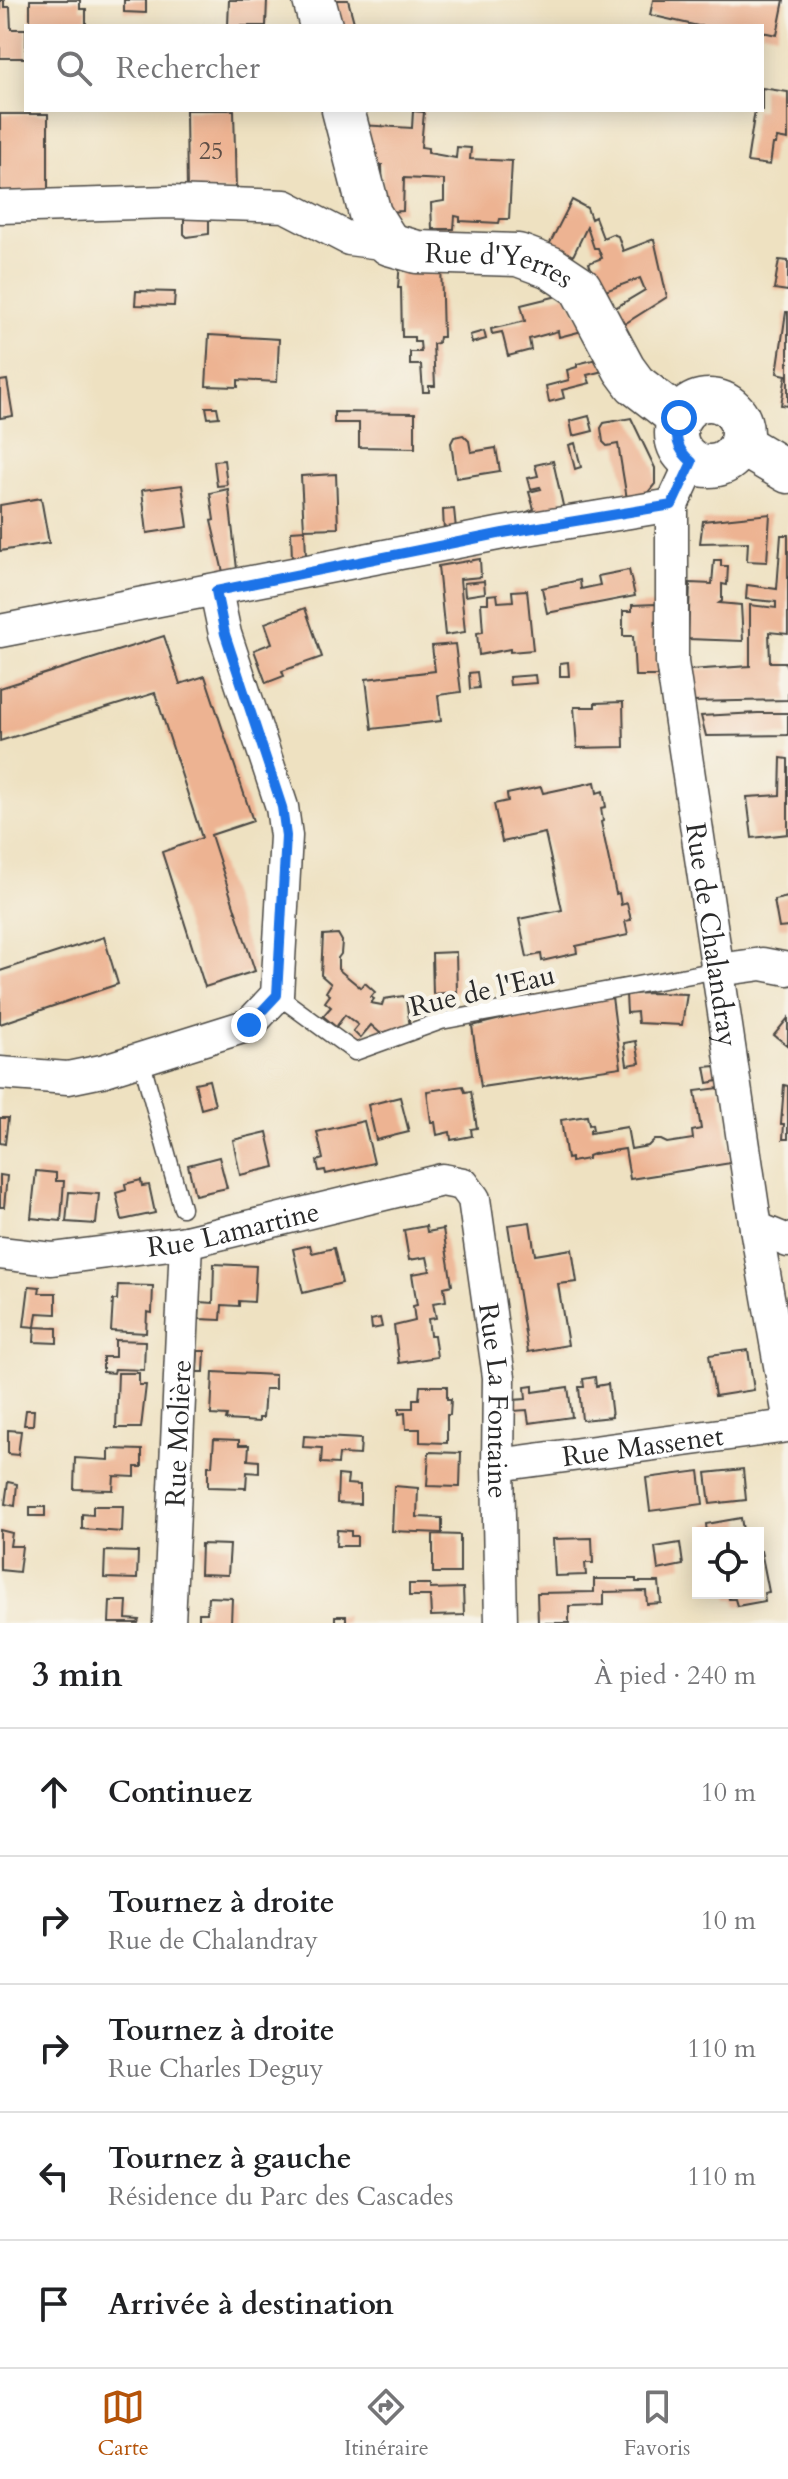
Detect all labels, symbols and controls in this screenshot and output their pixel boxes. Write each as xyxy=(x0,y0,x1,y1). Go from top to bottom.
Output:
search box xyxy=(24,24,764,112)
icon: search xyxy=(52,46,96,90)
text: Rechercher xyxy=(116,48,260,89)
house number: 25 xyxy=(199,135,223,168)
street label: Rue d'Yerres xyxy=(424,234,581,297)
route start xyxy=(661,400,697,436)
street label: Rue de Chalandray xyxy=(676,820,747,1050)
street label: Rue de l'Eau xyxy=(406,956,559,1026)
route end xyxy=(231,1007,267,1043)
street label: Rue Lamartine xyxy=(145,1192,323,1267)
street label: Rue La Fontaine xyxy=(469,1301,517,1499)
street label: Rue Molière xyxy=(156,1359,201,1508)
street label: Rue Massenet xyxy=(560,1417,726,1476)
map controls xyxy=(692,1527,764,1599)
button: locate xyxy=(692,1527,764,1599)
text: 3 min xyxy=(32,1652,123,1698)
text: À pied · 240 m xyxy=(594,1658,756,1693)
icon: ahead xyxy=(32,1770,76,1814)
text: Continuez xyxy=(108,1772,252,1813)
text: 10 m xyxy=(700,1775,756,1810)
text: Tournez à droite xyxy=(108,1882,335,1923)
icon: right xyxy=(32,1898,76,1942)
text: 10 m xyxy=(700,1903,756,1938)
text: Rue de Chalandray xyxy=(108,1923,318,1958)
text: Tournez à droite xyxy=(108,2010,335,2051)
icon: right xyxy=(32,2026,76,2070)
text: 110 m xyxy=(687,2031,756,2066)
text: Rue Charles Deguy xyxy=(108,2051,324,2086)
text: Tournez à gauche xyxy=(108,2138,352,2179)
icon: left xyxy=(32,2154,76,2198)
text: 110 m xyxy=(687,2159,756,2194)
text: Résidence du Parc des Cascades xyxy=(108,2179,454,2214)
icon: arrive xyxy=(32,2282,76,2326)
text: Arrivée à destination xyxy=(108,2284,394,2325)
tab: Carte xyxy=(98,2385,149,2463)
tab: Itinéraire xyxy=(344,2385,429,2463)
tab: Favoris xyxy=(624,2385,690,2463)

